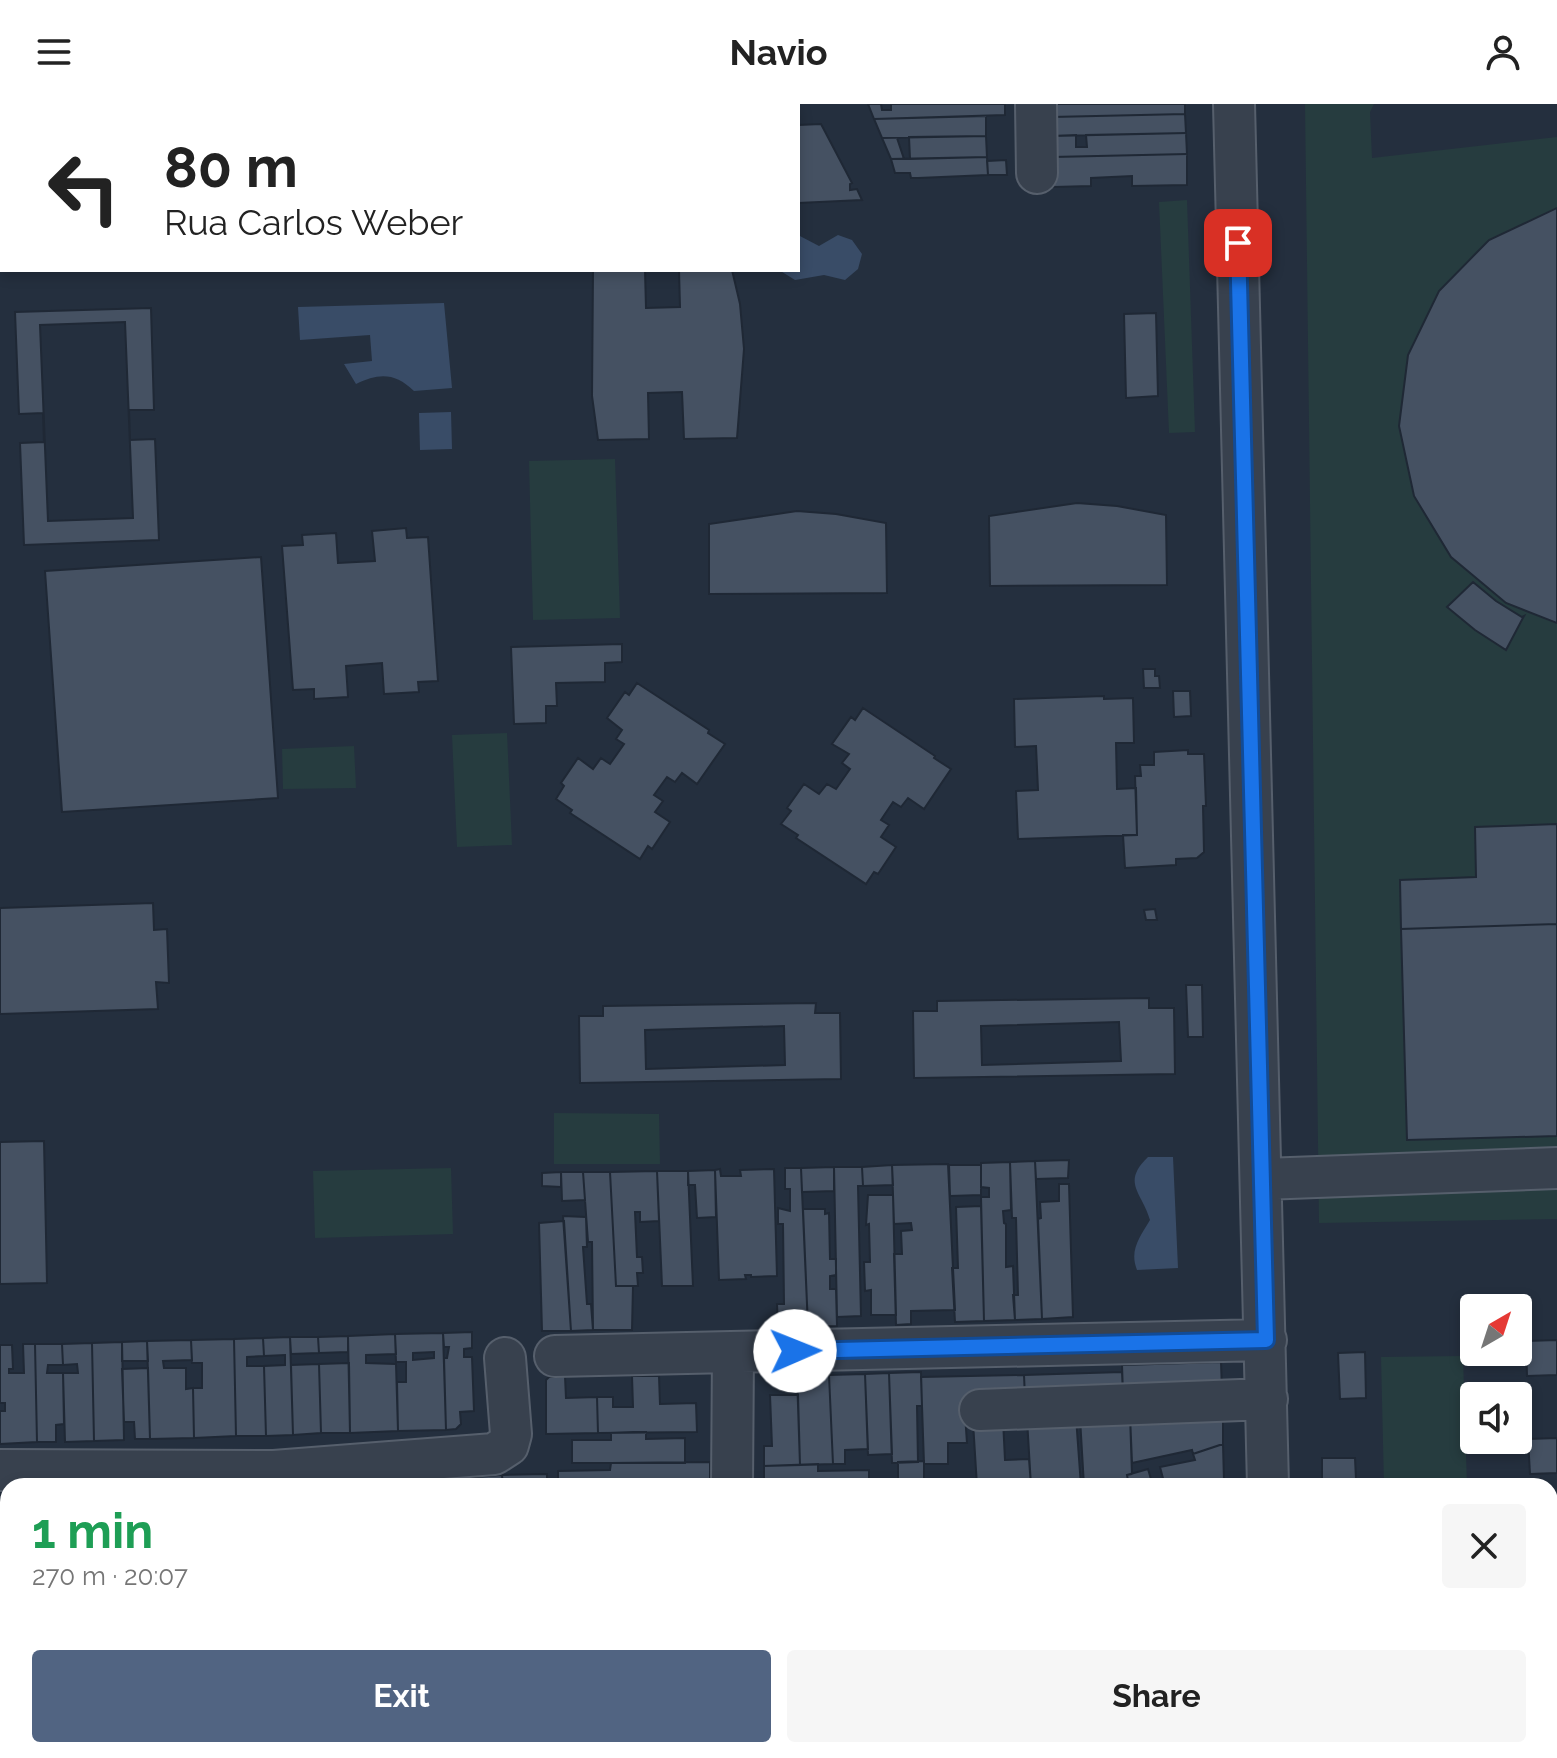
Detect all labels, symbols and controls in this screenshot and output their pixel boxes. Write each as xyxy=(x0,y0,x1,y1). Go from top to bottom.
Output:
icon: menu xyxy=(32,30,76,74)
icon: person xyxy=(1481,30,1525,74)
text: Navio xyxy=(729,31,828,73)
text: 80 m xyxy=(164,134,298,200)
icon: left xyxy=(32,136,136,240)
text: Rua Carlos Weber xyxy=(164,201,463,243)
pin xyxy=(1204,209,1272,277)
icon: arrive xyxy=(1216,221,1260,265)
north arrow xyxy=(1460,1294,1532,1366)
map controls xyxy=(1460,1294,1532,1454)
position arrow xyxy=(753,1309,837,1393)
button: sound xyxy=(1460,1382,1532,1454)
text: 1 min xyxy=(32,1503,153,1559)
button: close xyxy=(1442,1504,1526,1588)
text: 270 m · 20:07 xyxy=(32,1561,188,1591)
button: Exit xyxy=(32,1650,771,1742)
button: Share xyxy=(787,1650,1526,1742)

